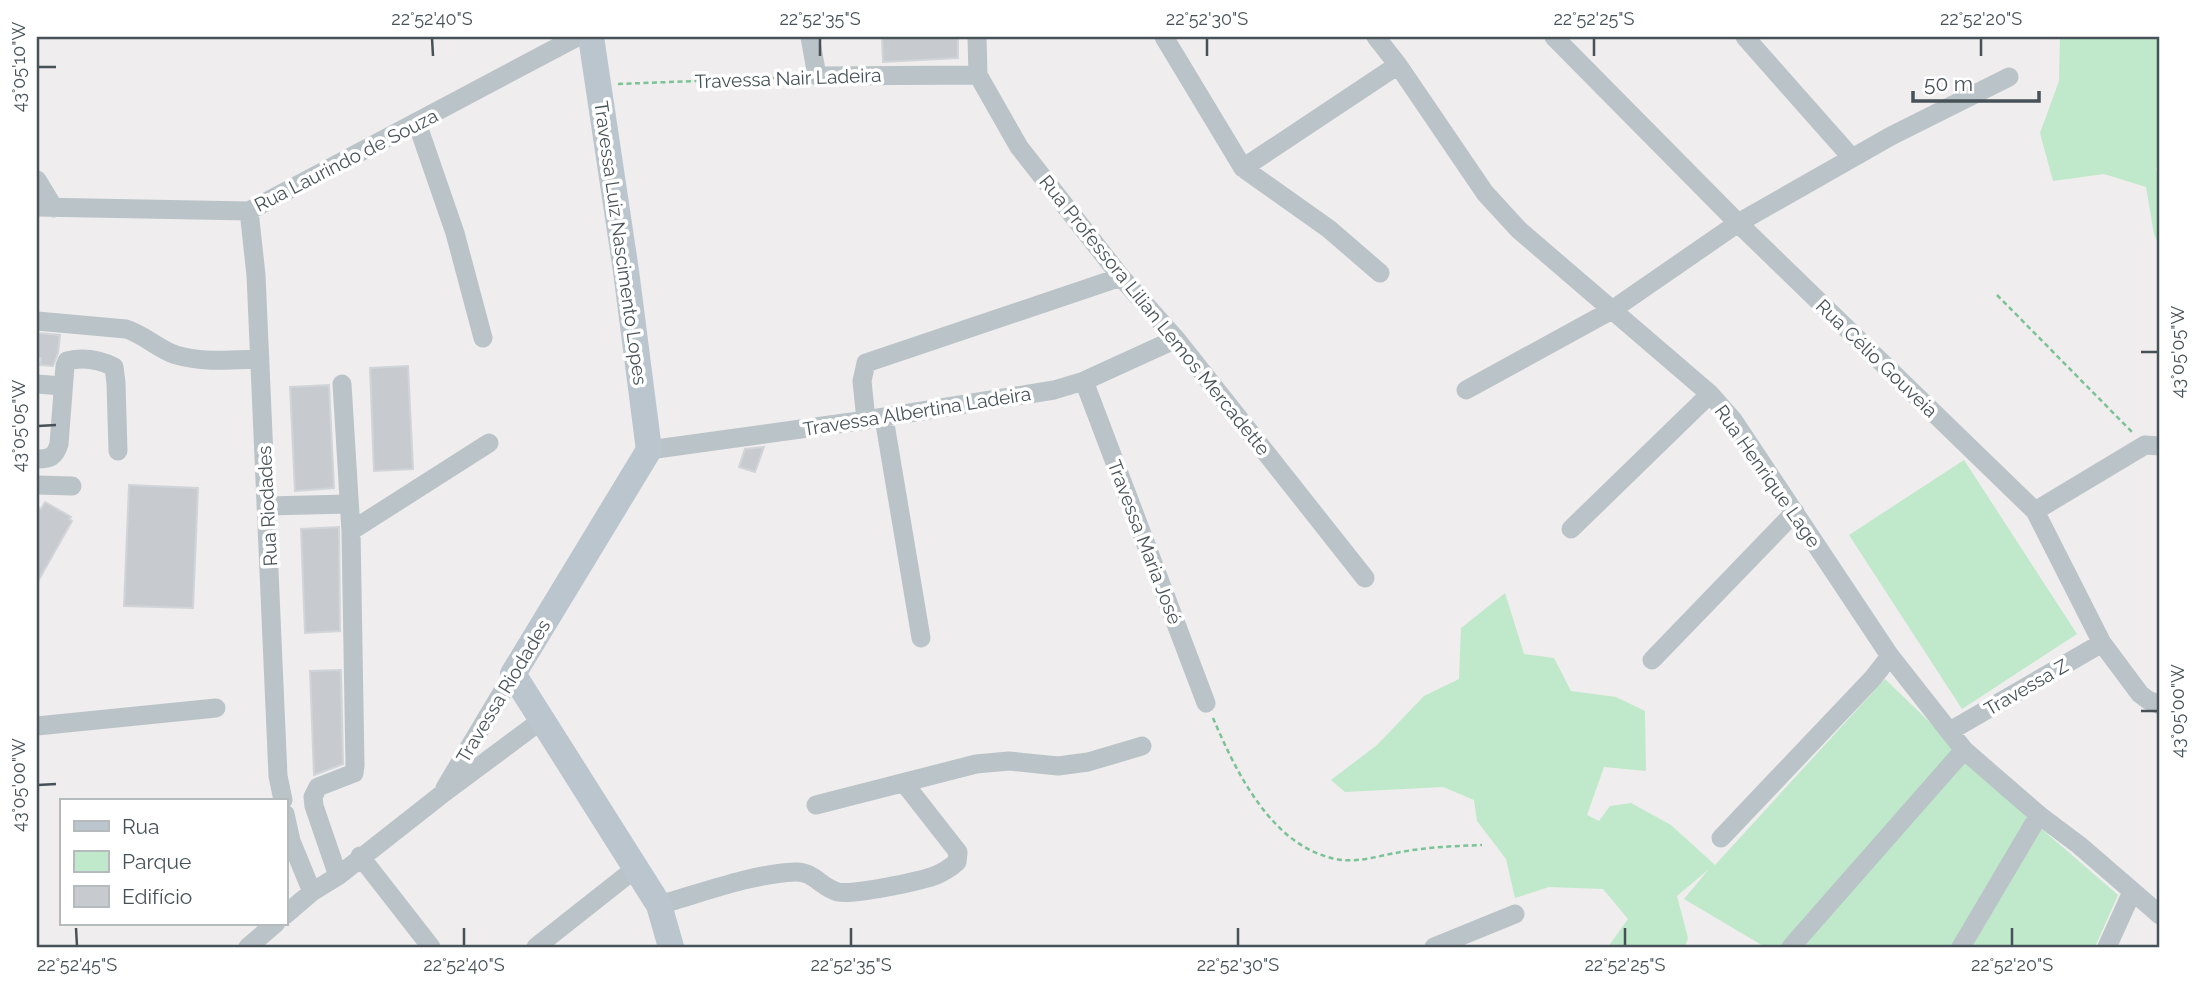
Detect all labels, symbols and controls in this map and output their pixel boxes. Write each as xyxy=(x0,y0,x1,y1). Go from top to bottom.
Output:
text: 22°52'40"S xyxy=(391,8,473,29)
text: 22°52'35"S xyxy=(779,8,861,29)
text: 22°52'30"S xyxy=(1166,8,1248,29)
text: 22°52'25"S xyxy=(1553,8,1635,29)
text: 22°52'20"S xyxy=(1940,8,2022,29)
text: 43°05'10"W xyxy=(8,22,29,112)
scale bar xyxy=(1913,60,2039,104)
street label: Travessa Nair Ladeira xyxy=(694,64,882,92)
text: 50 m xyxy=(1924,71,1973,96)
street label: Travessa Luiz Nascimento Lopes xyxy=(590,100,652,386)
street label: Rua Laurindo de Souza xyxy=(251,104,441,216)
street label: Rua Professora Lilian Lemos Mercadette xyxy=(1035,171,1275,459)
street label: Rua Célio Gouveia xyxy=(1812,295,1942,421)
text: 43°05'05"W xyxy=(2167,306,2188,398)
text: 43°05'05"W xyxy=(8,380,29,472)
street label: Travessa Albertina Ladeira xyxy=(802,382,1032,440)
street label: Rua Henrique Lage xyxy=(1711,400,1825,552)
street label: Rua Riodades xyxy=(253,445,281,567)
street label: Travessa Maria José xyxy=(1104,457,1186,627)
street label: Travessa Riodades xyxy=(452,615,554,767)
street label: Travessa Z xyxy=(1980,654,2072,720)
text: 43°05'00"W xyxy=(2167,664,2188,758)
text: 43°05'00"W xyxy=(8,738,29,832)
legend xyxy=(60,799,287,925)
text: Rua xyxy=(122,814,159,839)
text: Parque xyxy=(122,849,191,874)
text: Edifício xyxy=(122,884,192,909)
text: 22°52'45"S xyxy=(37,954,117,975)
text: 22°52'40"S xyxy=(423,954,505,975)
text: 22°52'35"S xyxy=(810,954,892,975)
text: 22°52'30"S xyxy=(1197,954,1279,975)
text: 22°52'25"S xyxy=(1584,954,1666,975)
text: 22°52'20"S xyxy=(1971,954,2053,975)

